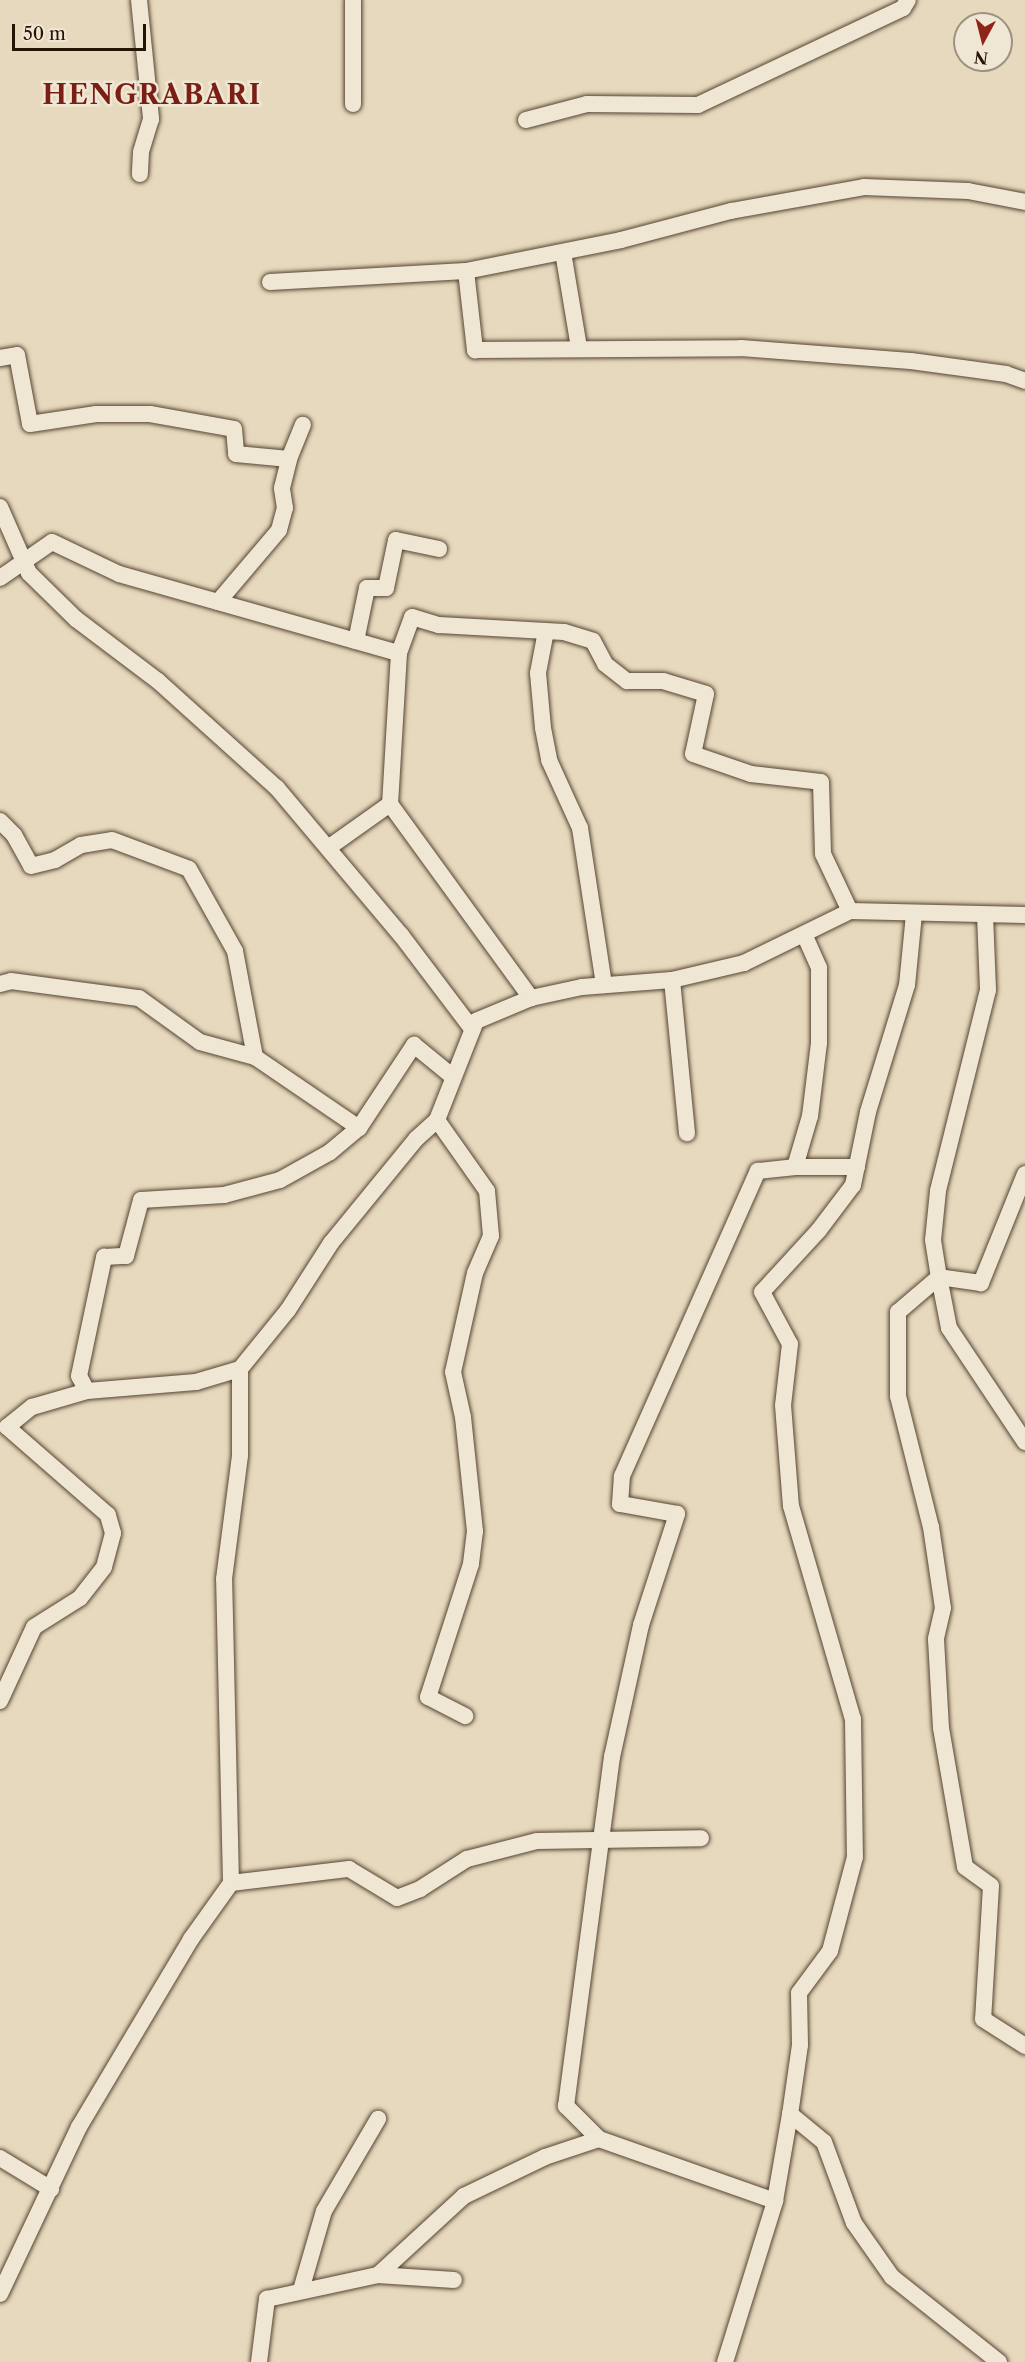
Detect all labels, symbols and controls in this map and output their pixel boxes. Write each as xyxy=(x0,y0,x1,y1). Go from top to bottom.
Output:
scale bar xyxy=(15,12,148,50)
north arrow xyxy=(953,12,1013,72)
text: 50 m xyxy=(23,23,66,45)
text: N xyxy=(973,47,989,69)
district label: HENGRABARI xyxy=(42,79,262,111)

